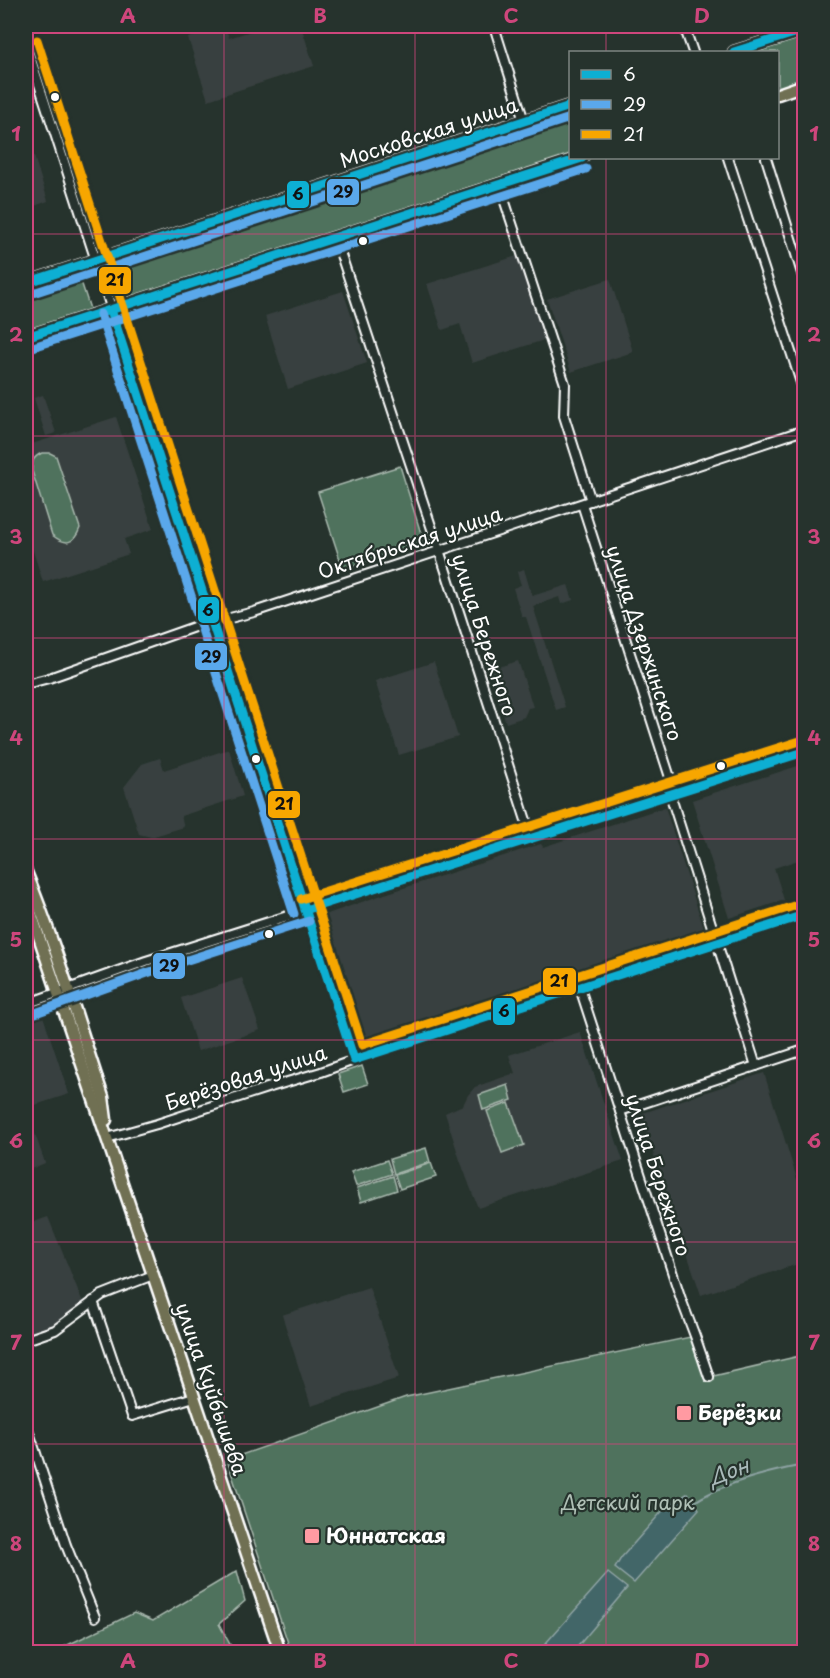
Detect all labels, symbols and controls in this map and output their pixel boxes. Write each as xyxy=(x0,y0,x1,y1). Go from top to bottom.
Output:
text: A xyxy=(120,0,136,30)
text: B xyxy=(313,0,327,30)
text: C xyxy=(503,0,519,30)
text: D xyxy=(694,0,710,30)
legend xyxy=(569,51,779,159)
text: 6 xyxy=(623,60,636,87)
street label: Московская улица xyxy=(336,89,522,175)
text: 29 xyxy=(623,90,646,117)
unlabelled marker xyxy=(49,91,61,103)
text: 1 xyxy=(11,118,21,148)
text: 1 xyxy=(809,118,819,148)
text: 21 xyxy=(623,120,644,147)
line badge: 29 xyxy=(326,178,360,206)
text: 29 xyxy=(333,179,353,203)
line badge: 6 xyxy=(286,180,310,209)
text: 6 xyxy=(292,181,304,205)
unlabelled marker xyxy=(357,235,369,247)
line badge: 21 xyxy=(98,266,132,295)
text: 21 xyxy=(106,267,125,291)
text: 2 xyxy=(9,319,23,349)
text: 2 xyxy=(807,319,821,349)
street label: Октябрьская улица xyxy=(314,498,506,586)
text: 3 xyxy=(9,521,23,551)
text: 3 xyxy=(807,521,821,551)
street label: улица Дзержинского xyxy=(599,541,691,745)
street label: улица Бережного xyxy=(445,550,525,720)
line badge: 6 xyxy=(197,596,220,624)
text: 6 xyxy=(202,597,214,621)
line badge: 29 xyxy=(194,642,228,671)
text: 29 xyxy=(201,644,221,668)
text: 4 xyxy=(9,722,23,752)
text: 4 xyxy=(807,722,821,752)
unlabelled marker xyxy=(250,753,262,765)
unlabelled marker xyxy=(715,760,727,772)
line badge: 21 xyxy=(267,790,301,819)
text: 21 xyxy=(275,791,294,815)
text: 5 xyxy=(10,924,22,954)
text: 5 xyxy=(808,924,820,954)
unlabelled marker xyxy=(263,928,275,940)
line badge: 29 xyxy=(152,952,186,980)
text: 29 xyxy=(159,953,179,977)
line badge: 21 xyxy=(542,967,577,996)
text: 21 xyxy=(550,968,569,992)
line badge: 6 xyxy=(492,997,516,1026)
text: 6 xyxy=(498,998,510,1022)
street label: Берёзовая улица xyxy=(161,1037,331,1117)
street label: улица Бережного xyxy=(619,1090,699,1260)
text: 6 xyxy=(9,1125,23,1155)
text: 6 xyxy=(807,1125,821,1155)
street label: улица Куйбышева xyxy=(168,1298,256,1480)
text: 7 xyxy=(10,1327,22,1357)
text: 7 xyxy=(808,1327,820,1357)
place label: Берёзки xyxy=(698,1397,781,1427)
marker: Берёзки xyxy=(675,1404,693,1422)
water label: Дон xyxy=(702,1447,755,1493)
park label: Детский парк xyxy=(560,1487,695,1517)
place label: Юннатская xyxy=(326,1520,446,1550)
marker: Юннатская xyxy=(303,1527,321,1545)
text: 8 xyxy=(10,1528,22,1558)
text: 8 xyxy=(808,1528,820,1558)
text: A xyxy=(120,1645,136,1675)
text: B xyxy=(313,1645,327,1675)
text: C xyxy=(503,1645,519,1675)
text: D xyxy=(694,1645,710,1675)

